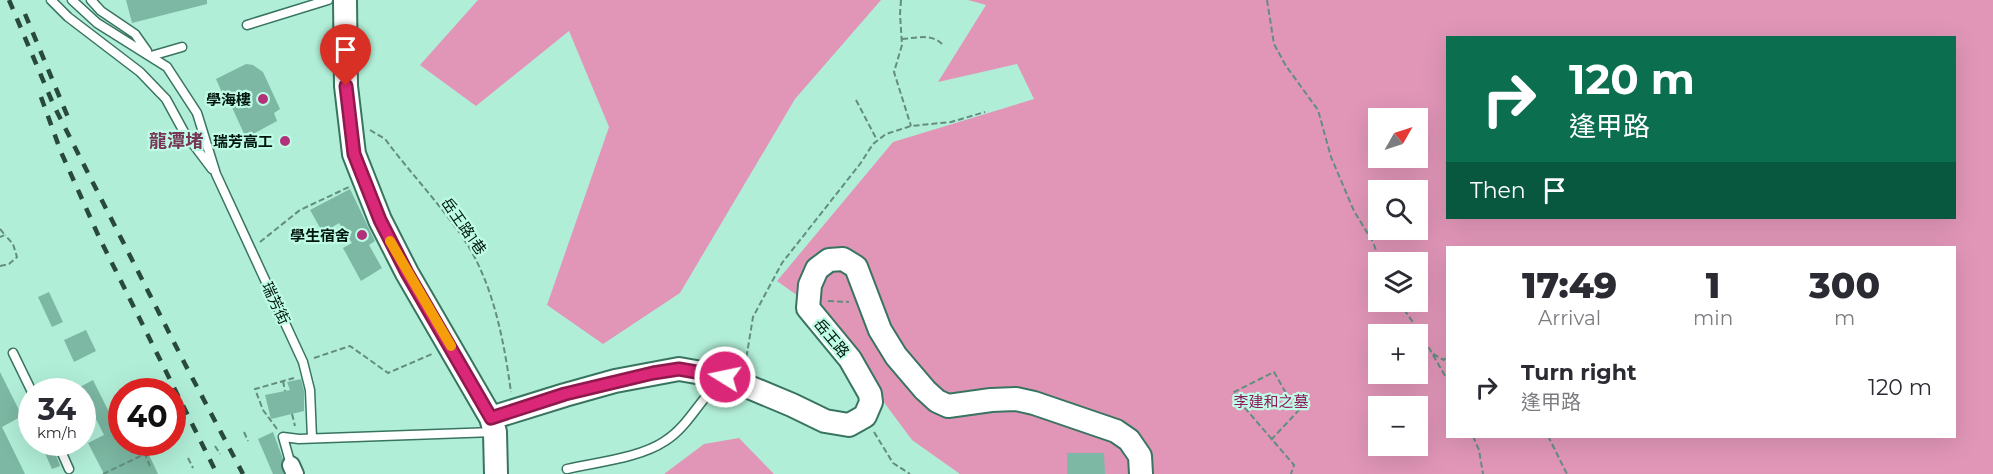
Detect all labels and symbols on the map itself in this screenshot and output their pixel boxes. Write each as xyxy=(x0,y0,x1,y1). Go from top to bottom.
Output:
pin xyxy=(320,24,371,86)
place label: 學海樓 xyxy=(206,90,251,109)
marker: 學海樓 xyxy=(256,92,270,106)
north arrow xyxy=(1368,108,1428,168)
district label: 龍潭堵 xyxy=(149,130,203,152)
place label: 瑞芳高工 xyxy=(213,132,273,151)
marker: 瑞芳高工 xyxy=(278,134,292,148)
street label: 岳王路1巷 xyxy=(437,194,491,258)
place label: 學生宿舍 xyxy=(290,226,350,245)
marker: 學生宿舍 xyxy=(355,228,369,242)
street label: 瑞芳街 xyxy=(258,279,294,327)
street label: 岳王路 xyxy=(810,315,854,361)
position arrow xyxy=(693,345,757,409)
speed limit sign: 40 xyxy=(108,378,186,456)
park label: 李建和之墓 xyxy=(1233,392,1309,411)

